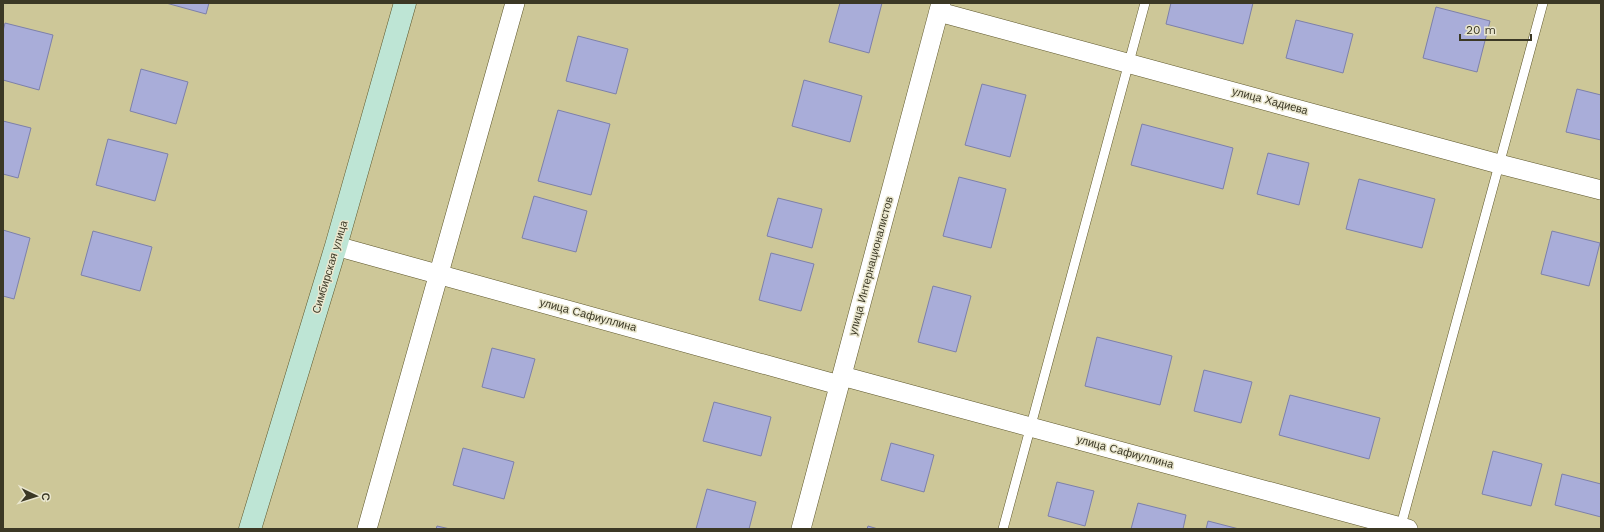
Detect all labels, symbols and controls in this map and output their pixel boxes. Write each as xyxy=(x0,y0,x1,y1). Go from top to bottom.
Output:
scale bar xyxy=(1460,16,1531,42)
text: 20 m xyxy=(1466,23,1496,37)
street label: улица Хадиева xyxy=(1231,85,1310,118)
street label: улица Интернационалистов xyxy=(846,195,896,337)
street label: Симбирская улица xyxy=(310,218,351,315)
street label: улица Сафиуллина xyxy=(538,296,639,334)
street label: улица Сафиуллина xyxy=(1075,433,1176,471)
north arrow xyxy=(16,476,56,516)
text: С xyxy=(39,492,52,501)

